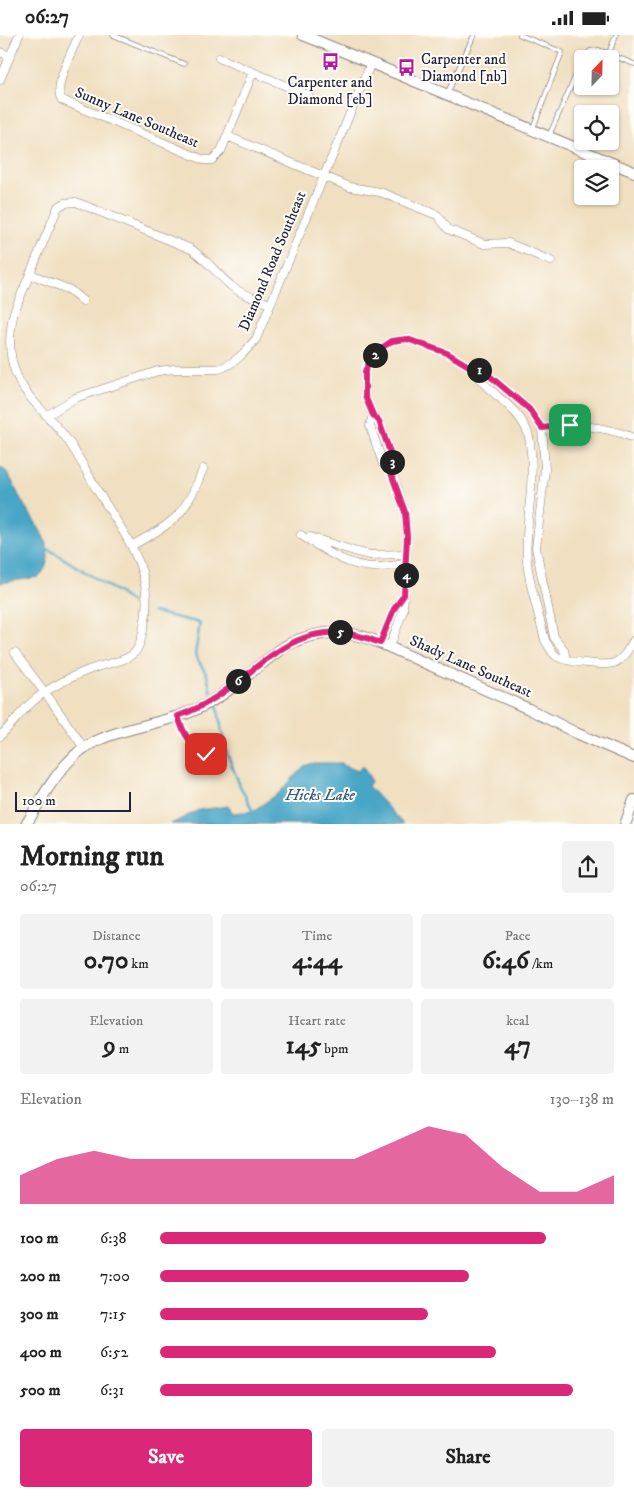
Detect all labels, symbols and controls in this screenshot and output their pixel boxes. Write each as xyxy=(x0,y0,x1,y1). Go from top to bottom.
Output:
text: 06:27 xyxy=(25,6,69,29)
place label: Carpenter and Diamond [nb] xyxy=(421,50,507,86)
north arrow xyxy=(574,50,619,95)
map controls xyxy=(574,50,619,205)
bus stop icon: Carpenter and Diamond [eb] xyxy=(320,51,340,71)
bus stop icon: Carpenter and Diamond [nb] xyxy=(397,58,417,78)
place label: Carpenter and Diamond [eb] xyxy=(288,73,373,109)
street label: Sunny Lane Southeast xyxy=(72,83,202,152)
button: locate xyxy=(574,105,619,150)
button: layers xyxy=(574,160,619,205)
street label: Diamond Road Southeast xyxy=(234,188,311,334)
pin: 2 xyxy=(362,343,388,367)
text: 2 xyxy=(372,346,379,364)
pin: 1 xyxy=(466,357,492,383)
text: 1 xyxy=(477,361,482,379)
pin xyxy=(549,404,591,446)
icon: arrive xyxy=(556,411,584,439)
pin: 3 xyxy=(380,449,404,475)
text: 3 xyxy=(390,453,395,471)
pin: 4 xyxy=(394,563,418,587)
text: 4 xyxy=(402,566,411,584)
pin: 5 xyxy=(328,619,352,645)
text: 5 xyxy=(337,623,344,641)
street label: Shady Lane Southeast xyxy=(407,631,535,702)
pin: 6 xyxy=(226,669,250,693)
text: 6 xyxy=(235,672,242,690)
pin xyxy=(185,733,227,775)
icon: check xyxy=(192,740,220,768)
water label: Hicks Lake xyxy=(284,785,355,805)
scale bar xyxy=(15,789,131,813)
text: 100 m xyxy=(22,792,56,810)
text: Morning run xyxy=(20,839,164,874)
button: share xyxy=(562,841,614,893)
text: 06:27 xyxy=(20,876,57,896)
text: Distance xyxy=(92,927,140,945)
text: Time xyxy=(302,927,332,945)
text: Pace xyxy=(505,927,531,945)
text: 0.70 xyxy=(84,945,128,976)
text: 4:44 xyxy=(292,945,342,976)
text: 6:46 xyxy=(482,945,529,976)
text: km xyxy=(128,955,149,973)
text: /km xyxy=(529,955,553,973)
text: Elevation xyxy=(89,1012,143,1030)
text: Heart rate xyxy=(288,1012,346,1030)
text: kcal xyxy=(506,1012,529,1030)
text: 9 xyxy=(103,1030,116,1061)
text: 145 xyxy=(286,1030,321,1061)
text: 47 xyxy=(504,1030,531,1061)
text: m xyxy=(116,1040,129,1058)
text: bpm xyxy=(321,1040,348,1058)
text: Elevation xyxy=(20,1089,82,1109)
text: 130–138 m xyxy=(550,1089,614,1109)
text: 100 m xyxy=(20,1228,59,1248)
text: 6:38 xyxy=(100,1228,126,1248)
text: 200 m xyxy=(20,1266,61,1286)
text: 7:00 xyxy=(100,1266,130,1286)
text: 300 m xyxy=(20,1304,59,1324)
text: 7:15 xyxy=(100,1304,126,1324)
text: 400 m xyxy=(20,1342,62,1362)
text: 6:52 xyxy=(100,1342,128,1362)
text: 500 m xyxy=(20,1380,61,1400)
text: 6:31 xyxy=(100,1380,124,1400)
button: Save xyxy=(20,1429,312,1487)
button: Share xyxy=(322,1429,614,1487)

